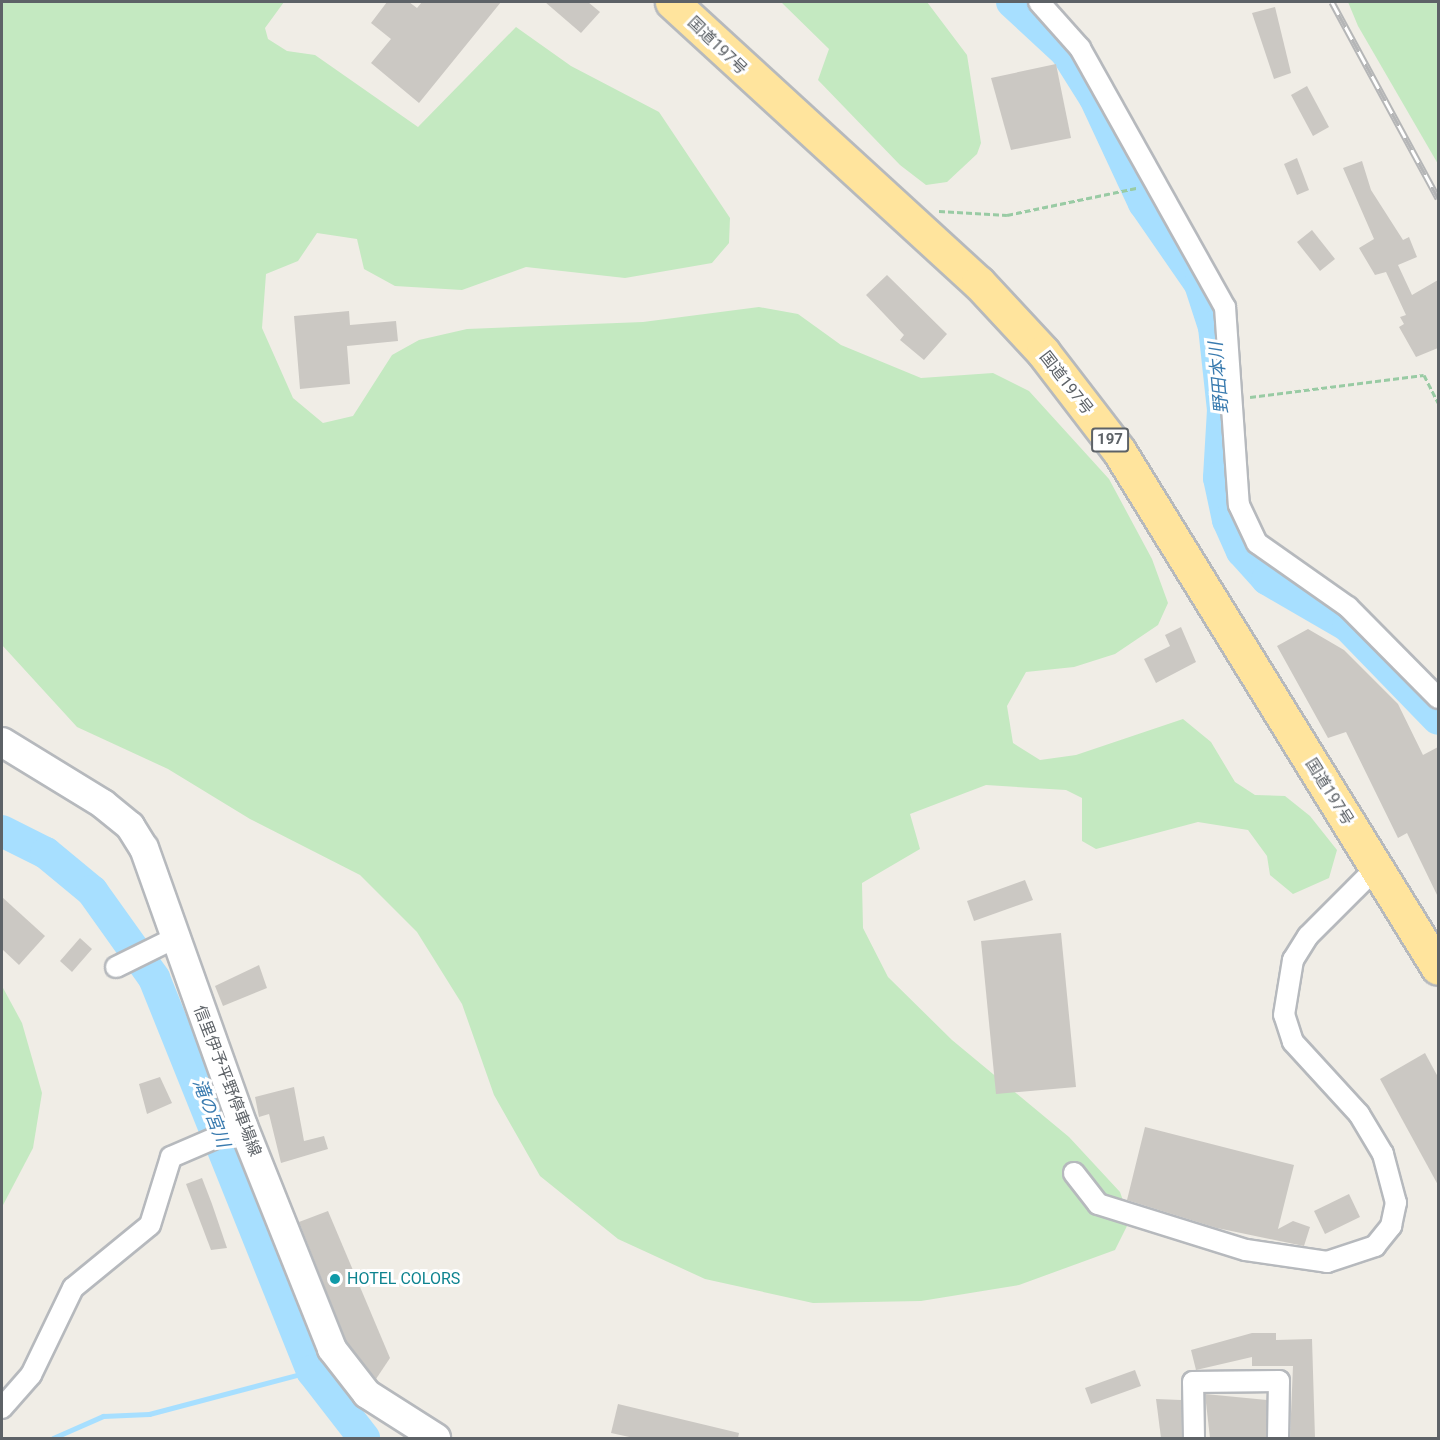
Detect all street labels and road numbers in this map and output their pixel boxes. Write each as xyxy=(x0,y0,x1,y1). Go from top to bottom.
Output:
street label: 国道197号 xyxy=(683,13,751,79)
street label: 国道197号 xyxy=(1035,348,1097,418)
road number: 197 xyxy=(1090,428,1130,452)
street label: 国道197号 xyxy=(1301,755,1357,829)
street label: 信里伊予平野停車場線 xyxy=(189,1003,265,1159)

